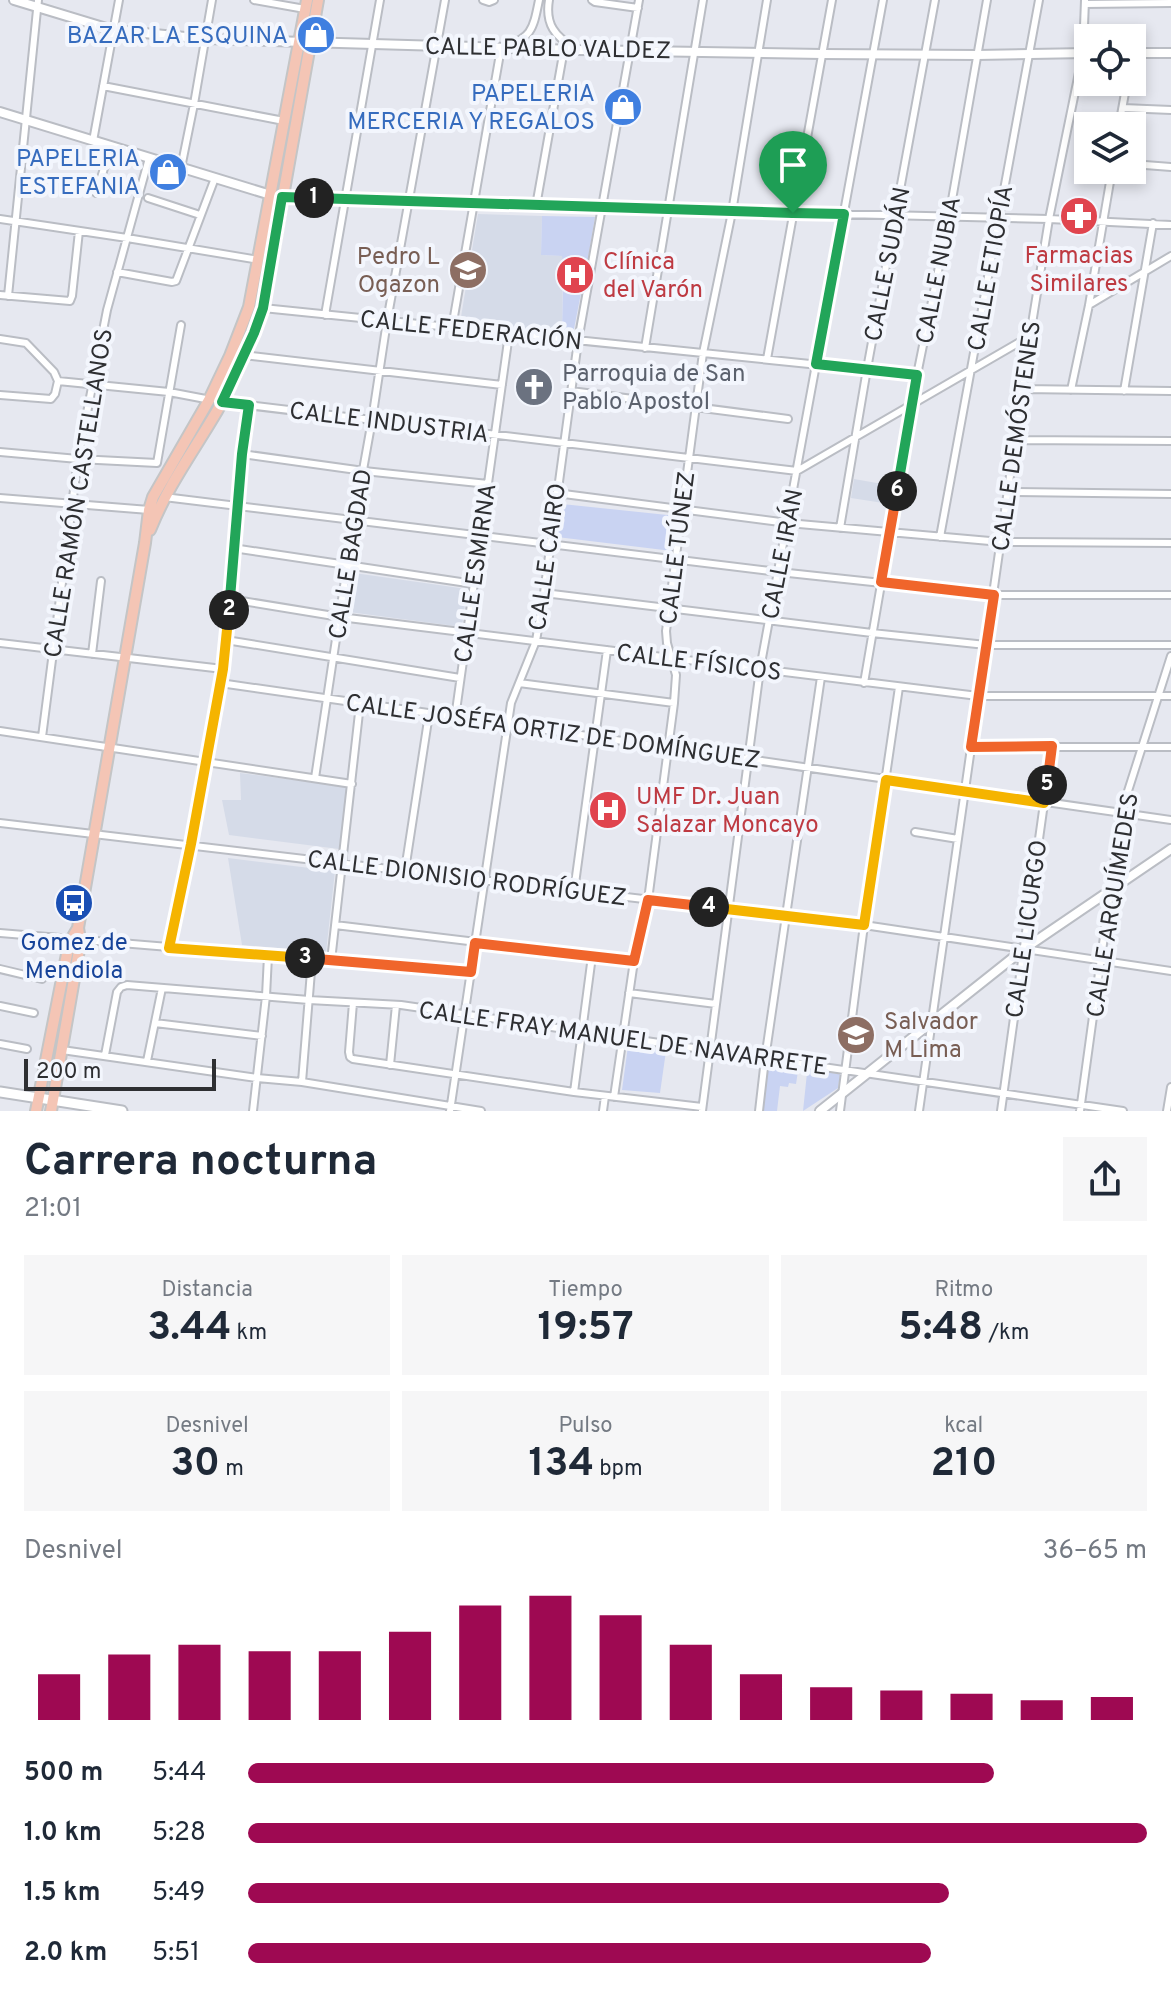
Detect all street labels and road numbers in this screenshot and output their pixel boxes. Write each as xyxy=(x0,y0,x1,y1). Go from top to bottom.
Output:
street label: CALLE PABLO VALDEZ xyxy=(425,33,671,67)
street label: CALLE ETIOPÍA xyxy=(961,183,1021,354)
street label: CALLE SUDÁN xyxy=(857,184,919,344)
street label: CALLE NUBIA xyxy=(911,194,969,347)
street label: CALLE FEDERACIÓN xyxy=(358,303,583,359)
street label: CALLE DEMÓSTENES xyxy=(985,319,1049,553)
street label: CALLE RAMÓN CASTELLANOS xyxy=(37,326,121,660)
street label: CALLE INDUSTRIA xyxy=(287,397,490,451)
street label: CALLE BAGDAD xyxy=(324,467,380,642)
street label: CALLE TÚNEZ xyxy=(653,470,703,627)
street label: CALLE ESMIRNA xyxy=(450,482,504,665)
street label: CALLE CAIRO xyxy=(524,482,574,633)
street label: CALLE IRÁN xyxy=(755,486,811,622)
street label: CALLE FÍSICOS xyxy=(614,637,783,689)
street label: CALLE JOSÉFA ORTIZ DE DOMÍNGUEZ xyxy=(344,687,762,777)
street label: CALLE ARQUÍMEDES xyxy=(1079,790,1147,1020)
street label: CALLE LICURGO xyxy=(1001,838,1055,1020)
street label: CALLE DIONISIO RODRÍGUEZ xyxy=(305,844,628,914)
street label: CALLE FRAY MANUEL DE NAVARRETE xyxy=(416,996,829,1084)

